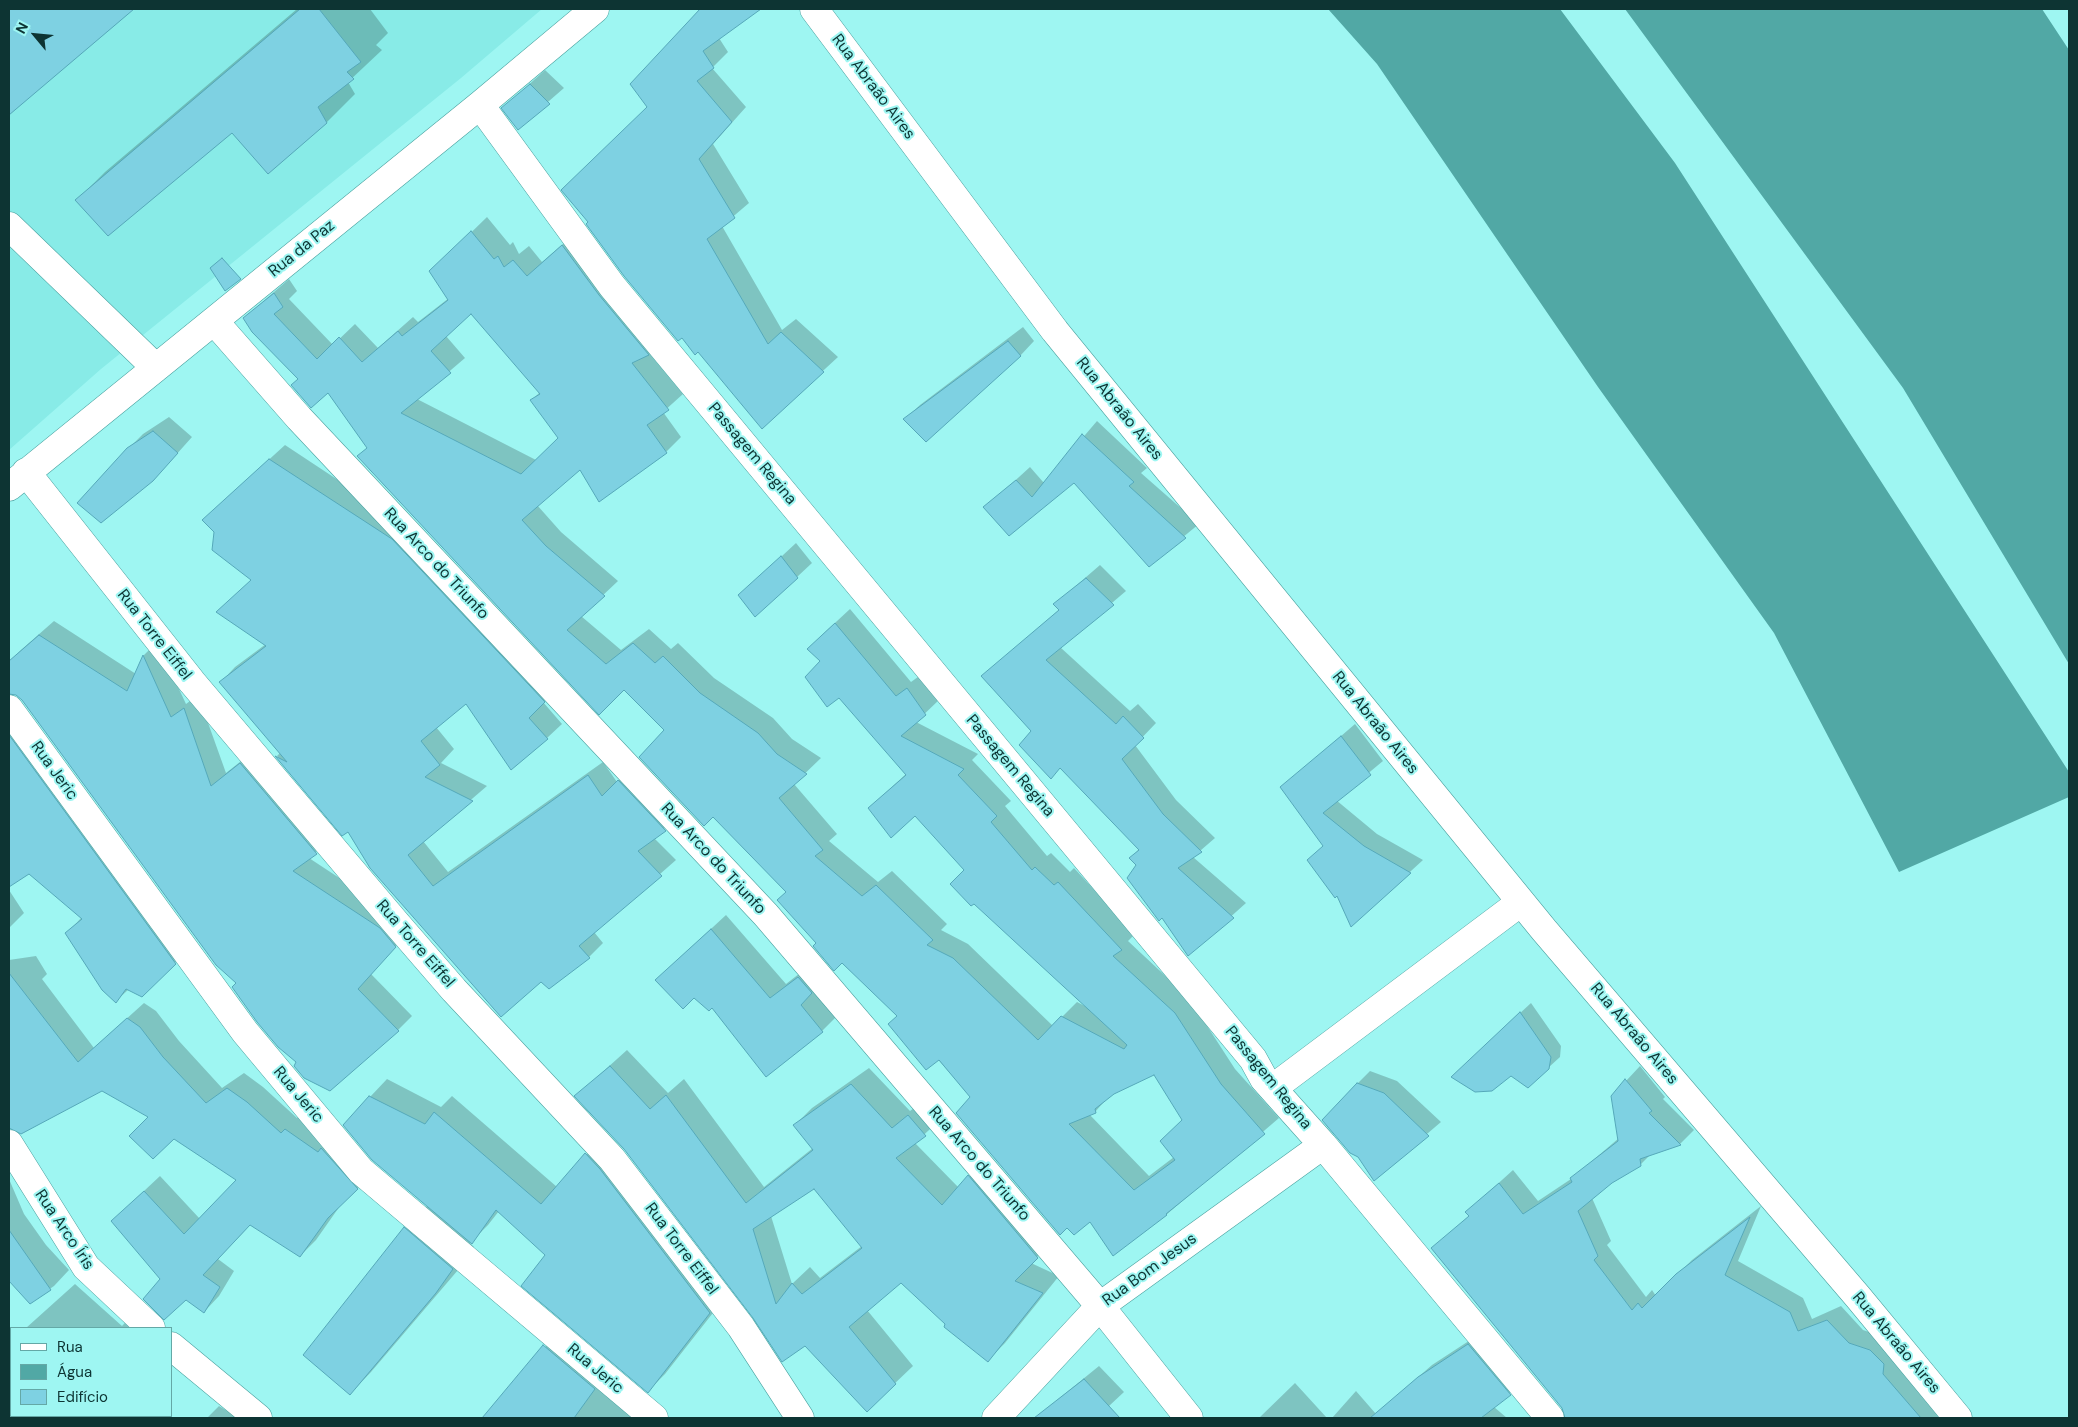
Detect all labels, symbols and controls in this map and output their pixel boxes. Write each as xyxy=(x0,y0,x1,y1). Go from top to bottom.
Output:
north arrow xyxy=(10,10,60,60)
text: N xyxy=(11,19,32,37)
street label: Rua Abraão Aires xyxy=(827,31,919,143)
street label: Rua da Paz xyxy=(265,217,339,281)
street label: Rua Abraão Aires xyxy=(1072,354,1166,464)
street label: Passagem Regina xyxy=(704,399,800,509)
street label: Rua Arco do Triunfo xyxy=(379,504,493,624)
street label: Rua Torre Eiffel xyxy=(113,586,195,684)
street label: Rua Abraão Aires xyxy=(1328,668,1422,778)
street label: Passagem Regina xyxy=(962,711,1058,821)
street label: Rua Jeric xyxy=(26,738,82,804)
street label: Rua Arco do Triunfo xyxy=(656,799,770,919)
street label: Rua Torre Eiffel xyxy=(372,896,458,992)
street label: Rua Abraão Aires xyxy=(1586,979,1682,1089)
street label: Passagem Regina xyxy=(1220,1022,1316,1134)
street label: Rua Jeric xyxy=(269,1063,327,1127)
street label: Rua Arco do Triunfo xyxy=(924,1103,1034,1225)
street label: Rua Arco Íris xyxy=(30,1186,98,1274)
street label: Rua Torre Eiffel xyxy=(640,1199,722,1299)
street label: Rua Bom Jesus xyxy=(1099,1229,1201,1311)
street label: Rua Abraão Aires xyxy=(1848,1288,1944,1398)
legend xyxy=(10,1327,172,1417)
text: Rua xyxy=(57,1337,83,1357)
street label: Rua Jeric xyxy=(563,1340,627,1398)
text: Água xyxy=(57,1362,92,1382)
text: Edifício xyxy=(57,1387,108,1407)

